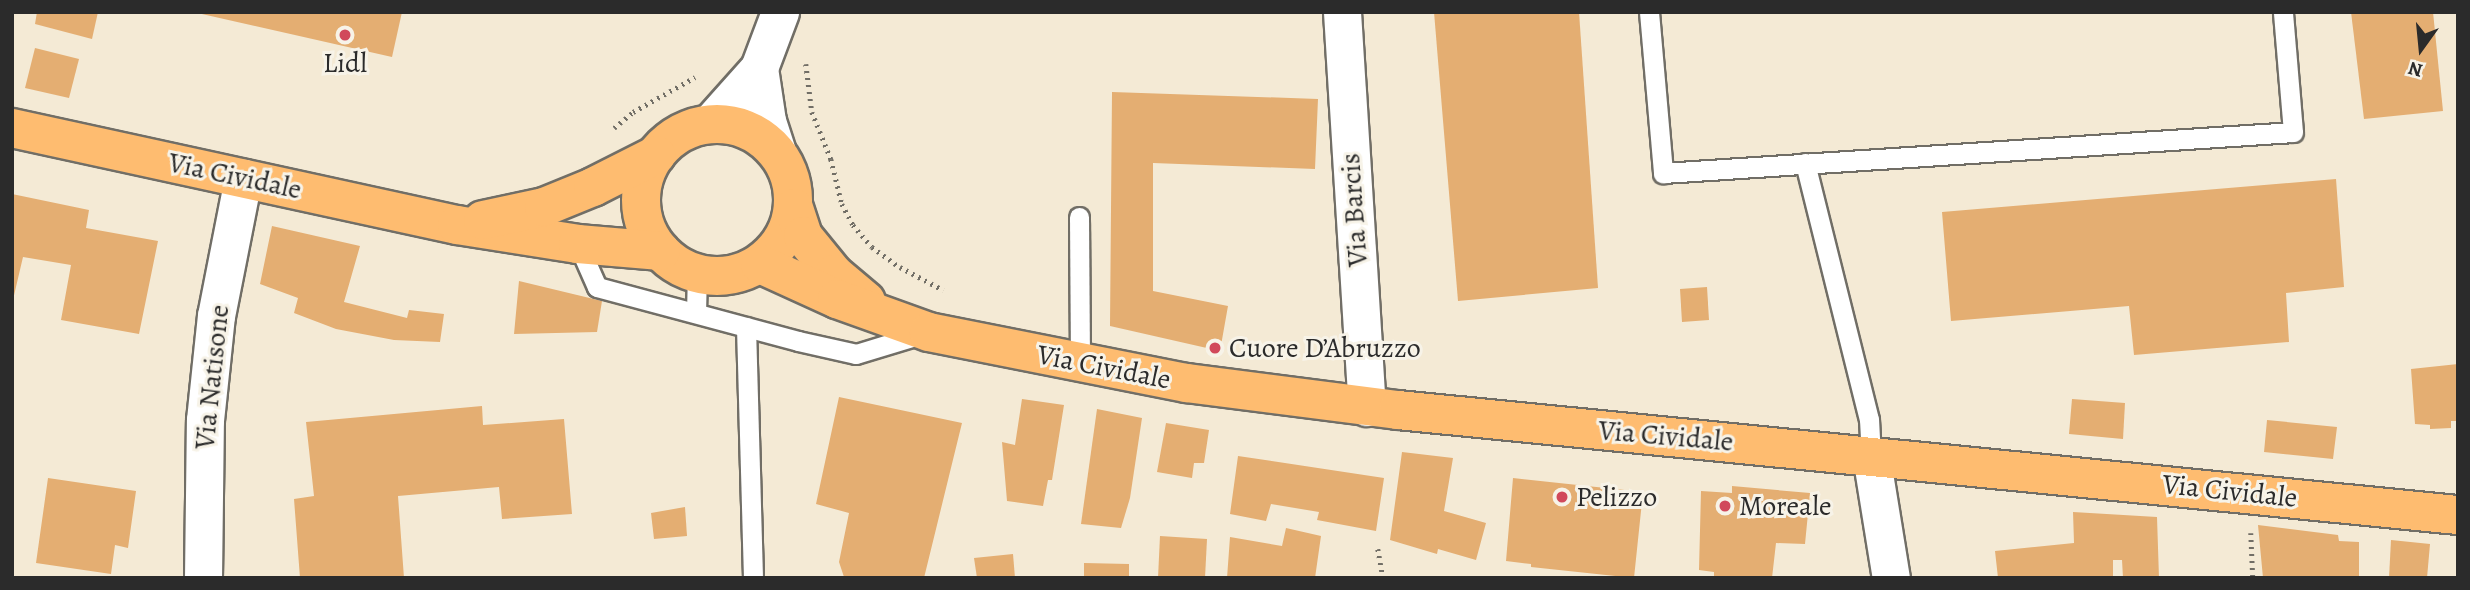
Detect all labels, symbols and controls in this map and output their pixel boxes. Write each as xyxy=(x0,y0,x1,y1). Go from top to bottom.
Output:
north arrow xyxy=(2386,14,2456,84)
marker: Lidl xyxy=(337,27,353,43)
place label: Lidl xyxy=(323,46,367,80)
text: N xyxy=(2406,55,2426,84)
street label: Via Cividale xyxy=(165,146,305,206)
street label: Via Barcis xyxy=(1333,152,1375,268)
street label: Via Natisone xyxy=(188,303,236,451)
place label: Cuore D’Abruzzo xyxy=(1229,331,1421,365)
street label: Via Cividale xyxy=(1034,338,1174,396)
marker: Cuore D’Abruzzo xyxy=(1207,340,1223,356)
street label: Via Cividale xyxy=(1597,413,1735,459)
street label: Via Cividale xyxy=(2161,467,2299,515)
place label: Pelizzo xyxy=(1576,480,1657,514)
marker: Pelizzo xyxy=(1554,489,1570,505)
place label: Moreale xyxy=(1739,489,1832,523)
marker: Moreale xyxy=(1717,498,1733,514)

